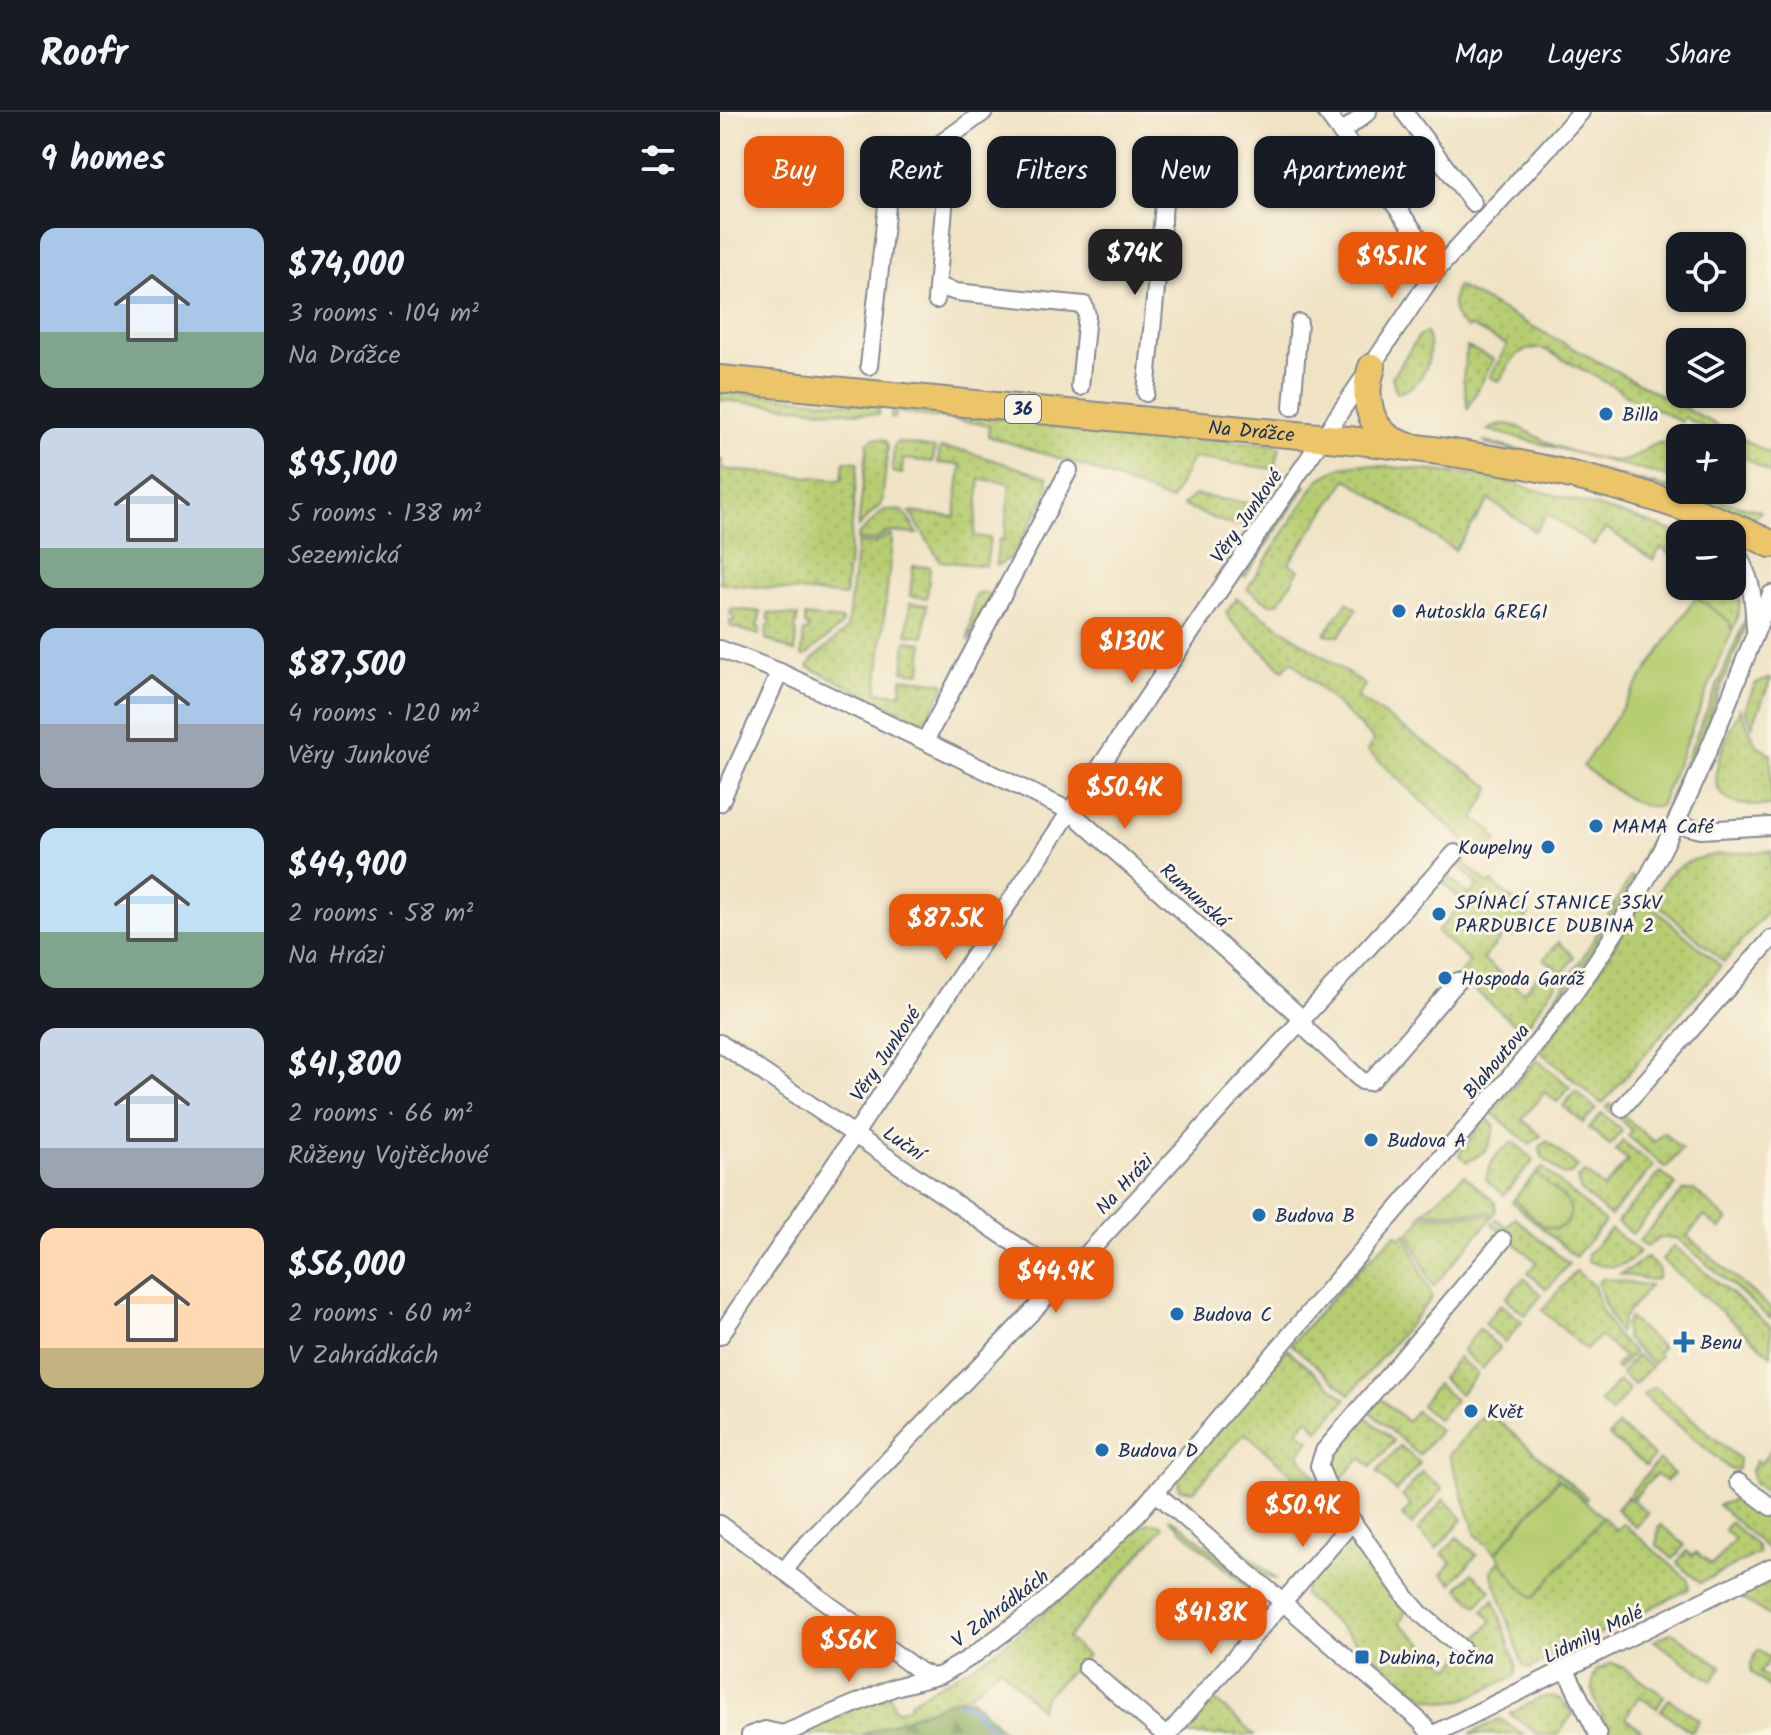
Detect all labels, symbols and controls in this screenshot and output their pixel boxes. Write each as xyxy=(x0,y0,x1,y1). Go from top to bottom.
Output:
text: Roofr xyxy=(40,25,128,85)
text: Map xyxy=(1454,33,1503,78)
text: Layers xyxy=(1547,33,1622,78)
text: Share xyxy=(1666,33,1731,78)
text: 9 homes xyxy=(40,133,165,187)
chip: Buy xyxy=(744,136,844,208)
chip: Rent xyxy=(860,136,971,208)
chip: Filters xyxy=(987,136,1116,208)
chip: New xyxy=(1132,136,1238,208)
chip: Apartment xyxy=(1254,136,1435,208)
icon: filters xyxy=(636,138,680,182)
pin: $74K xyxy=(1088,229,1182,297)
pin: $95.1K xyxy=(1327,232,1457,300)
map controls xyxy=(1666,232,1746,600)
button: locate xyxy=(1666,232,1746,312)
text: $74K xyxy=(1106,234,1164,276)
text: $95.1K xyxy=(1356,237,1428,279)
text: $74,000 xyxy=(288,239,404,293)
icon: home xyxy=(104,260,200,356)
text: 3 rooms · 104 m² xyxy=(288,293,479,335)
button: layers xyxy=(1666,328,1746,408)
text: Na Drážce xyxy=(288,335,400,377)
road number: 36 xyxy=(1005,395,1041,423)
place label: Billa xyxy=(1622,400,1659,432)
marker: Billa xyxy=(1597,405,1615,423)
street label: Na Drážce xyxy=(1207,413,1296,453)
button: + xyxy=(1666,424,1746,504)
text: $95,100 xyxy=(288,439,397,493)
icon: home xyxy=(104,460,200,556)
street label: Věry Junkové xyxy=(1203,462,1293,571)
text: 5 rooms · 138 m² xyxy=(288,493,481,535)
button: − xyxy=(1666,520,1746,600)
text: Sezemická xyxy=(288,535,400,577)
place label: Autoskla GREGI xyxy=(1415,597,1548,629)
marker: Autoskla GREGI xyxy=(1390,602,1408,620)
pin: $130K xyxy=(1076,617,1188,685)
text: $130K xyxy=(1099,622,1165,664)
text: $87,500 xyxy=(288,639,405,693)
icon: home xyxy=(104,660,200,756)
text: 4 rooms · 120 m² xyxy=(288,693,479,735)
text: Věry Junkové xyxy=(288,735,429,777)
pin: $50.4K xyxy=(1060,763,1190,831)
text: $50.4K xyxy=(1086,768,1164,810)
place label: MAMA Café xyxy=(1612,812,1715,844)
marker: MAMA Café xyxy=(1587,817,1605,835)
place label: Koupelny xyxy=(1458,833,1533,865)
marker: Koupelny xyxy=(1539,838,1557,856)
text: $44,900 xyxy=(288,839,406,893)
street label: Rumunská xyxy=(1151,856,1237,938)
icon: home xyxy=(104,860,200,956)
place label: SPÍNACÍ STANICE 35kV PARDUBICE DUBINA 2 xyxy=(1455,888,1663,943)
text: 2 rooms · 58 m² xyxy=(288,893,473,935)
pin: $87.5K xyxy=(881,894,1011,962)
text: $87.5K xyxy=(907,899,985,941)
marker: SPÍNACÍ STANICE 35kV PARDUBICE DUBINA 2 xyxy=(1430,905,1448,923)
text: Na Hrázi xyxy=(288,935,384,977)
place label: Hospoda Garáž xyxy=(1461,964,1586,996)
marker: Hospoda Garáž xyxy=(1436,969,1454,987)
street label: Věry Junkové xyxy=(843,1000,931,1109)
street label: Blahoutova xyxy=(1456,1017,1539,1107)
text: $41,800 xyxy=(288,1039,401,1093)
icon: home xyxy=(104,1060,200,1156)
text: 2 rooms · 66 m² xyxy=(288,1093,473,1135)
street label: Luční xyxy=(875,1119,933,1172)
place label: Budova A xyxy=(1387,1126,1466,1158)
marker: Budova A xyxy=(1362,1131,1380,1149)
text: Růženy Vojtěchové xyxy=(288,1135,488,1177)
street label: Na Hrázi xyxy=(1089,1147,1163,1223)
place label: Budova B xyxy=(1275,1201,1355,1233)
marker: Budova B xyxy=(1250,1206,1268,1224)
text: $56,000 xyxy=(288,1239,405,1293)
pin: $44.9K xyxy=(991,1247,1121,1315)
text: $44.9K xyxy=(1017,1252,1095,1294)
icon: home xyxy=(104,1260,200,1356)
text: 2 rooms · 60 m² xyxy=(288,1293,471,1335)
place label: Budova C xyxy=(1193,1300,1272,1332)
marker: Budova C xyxy=(1168,1305,1186,1323)
place label: Benu xyxy=(1700,1328,1742,1360)
marker: Benu xyxy=(1675,1333,1693,1351)
text: V Zahrádkách xyxy=(288,1335,438,1377)
place label: Květ xyxy=(1487,1397,1524,1429)
marker: Květ xyxy=(1462,1402,1480,1420)
place label: Budova D xyxy=(1118,1436,1198,1468)
marker: Budova D xyxy=(1093,1441,1111,1459)
pin: $50.9K xyxy=(1238,1481,1368,1549)
text: $50.9K xyxy=(1265,1486,1341,1528)
street label: V Zahrádkách xyxy=(945,1562,1057,1657)
pin: $41.8K xyxy=(1146,1588,1276,1656)
text: $41.8K xyxy=(1174,1593,1248,1635)
street label: Lidmily Malé xyxy=(1539,1597,1650,1674)
pin: $56K xyxy=(802,1616,896,1684)
text: $56K xyxy=(820,1621,878,1663)
place label: Dubina, točna xyxy=(1378,1643,1494,1675)
marker: Dubina, točna xyxy=(1353,1648,1371,1666)

